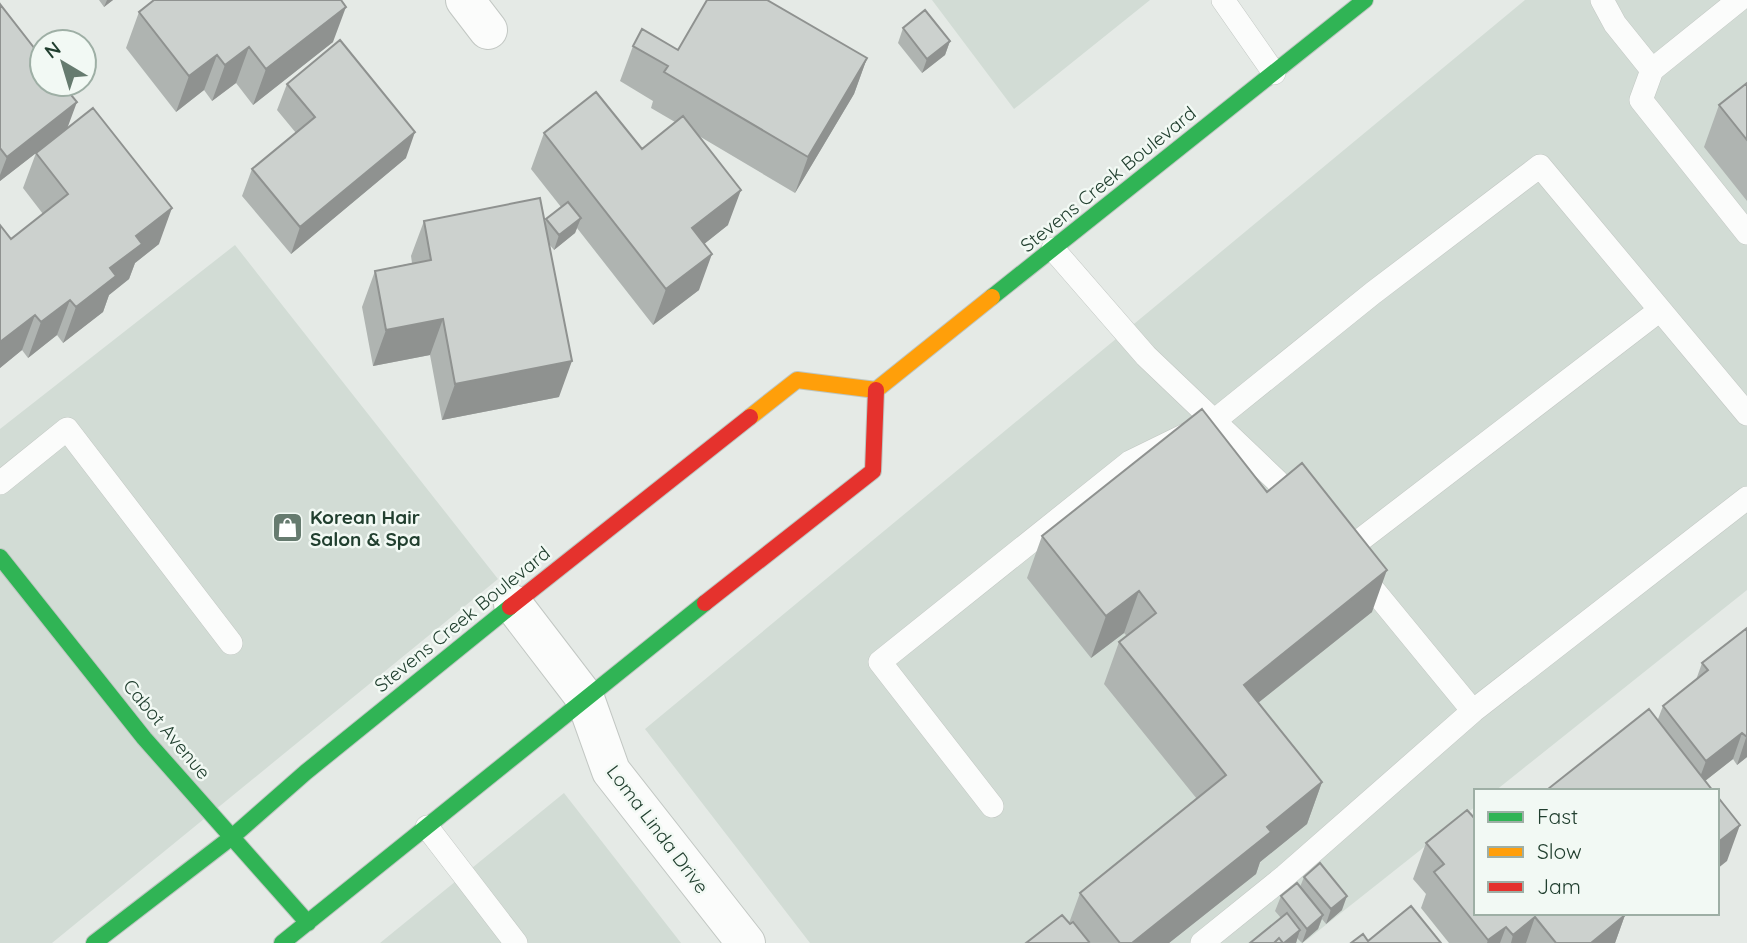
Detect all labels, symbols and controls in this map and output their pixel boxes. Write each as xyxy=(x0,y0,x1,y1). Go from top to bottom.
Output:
north arrow xyxy=(28,28,98,98)
text: N xyxy=(40,36,65,63)
street label: Stevens Creek Boulevard xyxy=(1015,101,1201,257)
place label: Korean Hair Salon & Spa xyxy=(310,505,421,551)
shop icon: Korean Hair Salon & Spa xyxy=(270,511,304,545)
street label: Stevens Creek Boulevard xyxy=(369,541,555,697)
street label: Cabot Avenue xyxy=(118,674,216,784)
street label: Loma Linda Drive xyxy=(602,760,714,898)
legend xyxy=(1474,789,1719,915)
text: Fast xyxy=(1537,803,1578,829)
text: Slow xyxy=(1537,838,1582,864)
text: Jam xyxy=(1537,873,1581,899)

